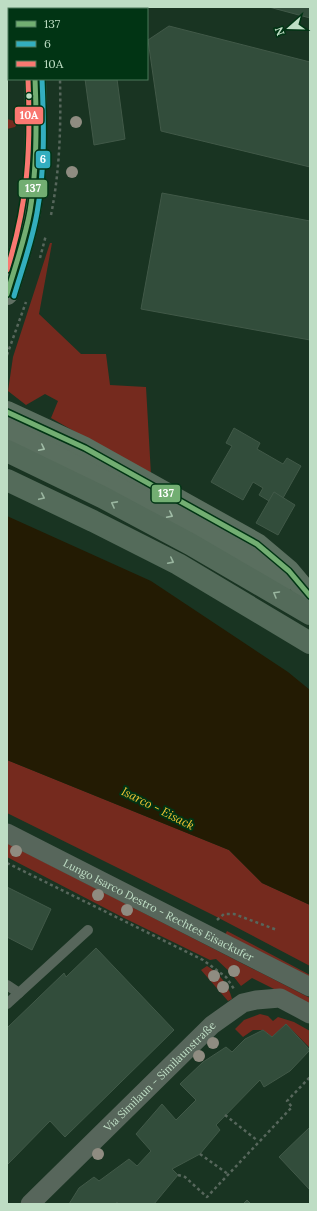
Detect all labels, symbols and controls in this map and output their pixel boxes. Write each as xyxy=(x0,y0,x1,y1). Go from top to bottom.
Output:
legend xyxy=(8,8,148,80)
north arrow xyxy=(269,8,309,48)
text: 137 xyxy=(44,16,61,31)
text: N xyxy=(271,25,288,38)
text: 6 xyxy=(44,36,51,51)
text: 10A xyxy=(44,56,64,71)
unlabelled marker xyxy=(24,91,34,101)
line badge: 10A xyxy=(14,106,44,125)
text: 10A xyxy=(20,108,39,122)
line badge: 6 xyxy=(35,150,51,169)
text: 6 xyxy=(40,152,46,166)
line badge: 137 xyxy=(18,179,48,198)
text: 137 xyxy=(25,181,41,195)
one-way arrow xyxy=(37,444,45,451)
line badge: 137 xyxy=(151,484,181,503)
text: 137 xyxy=(158,486,174,500)
one-way arrow xyxy=(38,492,46,500)
one-way arrow xyxy=(111,501,118,508)
one-way arrow xyxy=(165,510,173,517)
one-way arrow xyxy=(167,556,175,564)
one-way arrow xyxy=(273,592,280,599)
water label: Isarco - Eisack xyxy=(119,783,197,833)
street label: Lungo Isarco Destro - Rechtes Eisackufer xyxy=(61,856,256,964)
street label: Via Similaun - Similaunstraße xyxy=(100,1018,219,1135)

